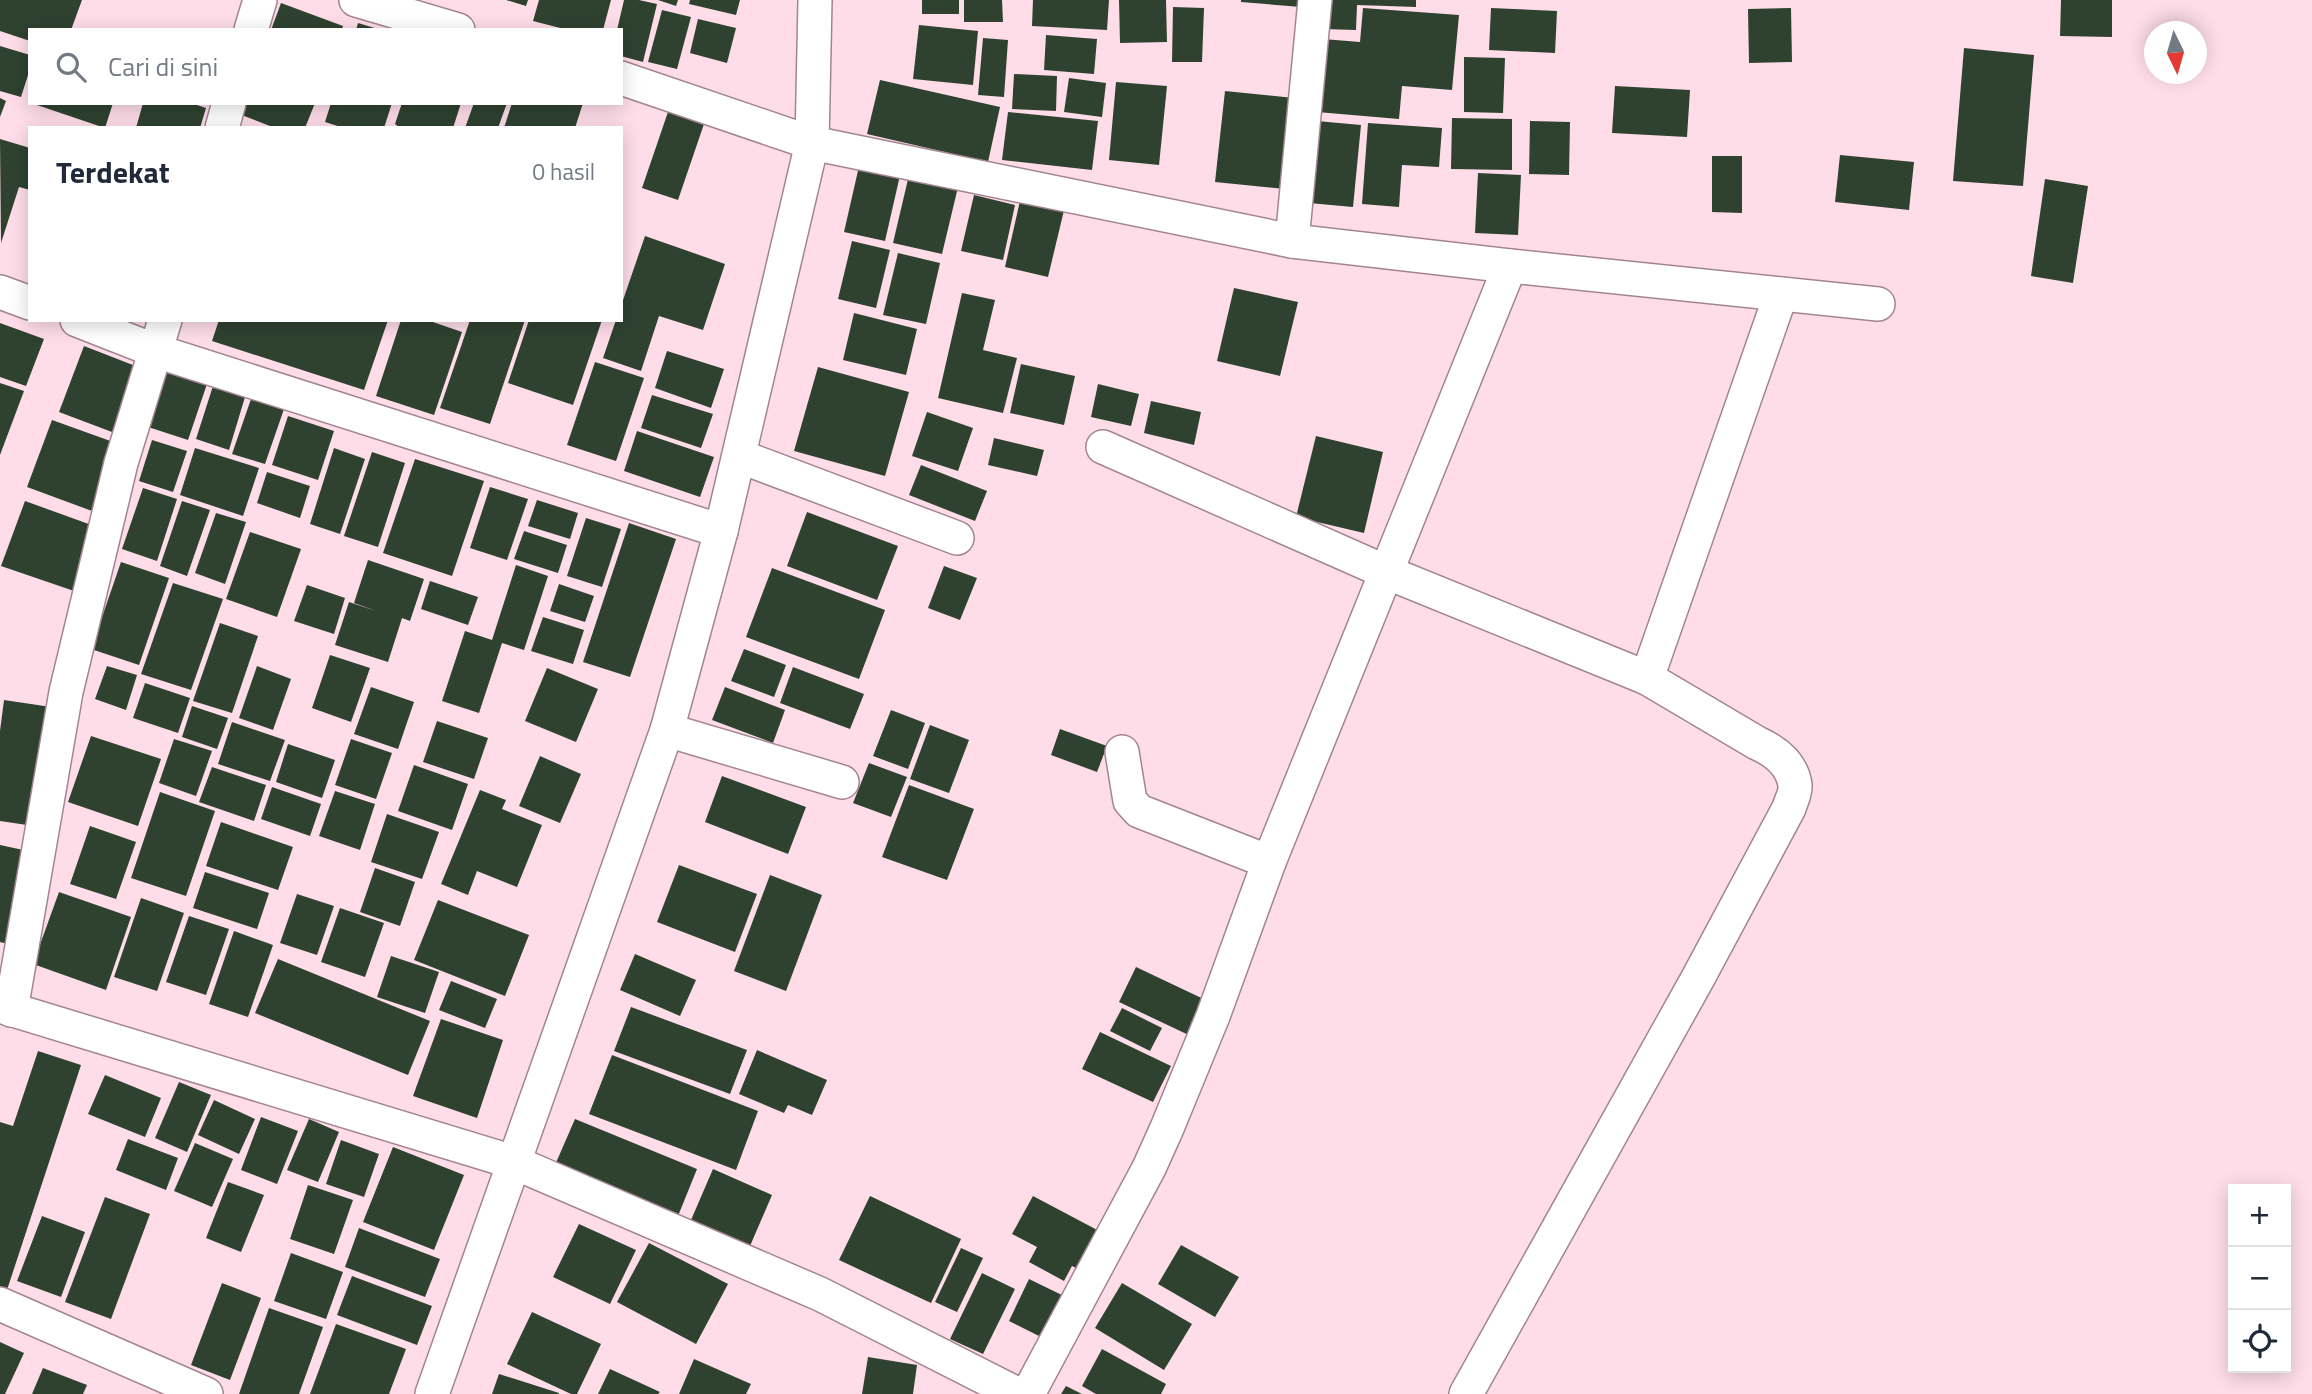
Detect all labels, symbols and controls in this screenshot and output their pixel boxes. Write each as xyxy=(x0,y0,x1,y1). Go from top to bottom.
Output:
north arrow xyxy=(2144,21,2207,84)
search box xyxy=(28,28,623,105)
text: Cari di sini xyxy=(108,47,218,86)
icon: search xyxy=(52,48,90,86)
text: Terdekat xyxy=(56,149,170,195)
text: 0 hasil xyxy=(532,154,595,189)
map controls xyxy=(2228,1184,2291,1373)
button: + xyxy=(2228,1184,2291,1247)
button: − xyxy=(2228,1247,2291,1310)
button: locate xyxy=(2228,1310,2291,1373)

